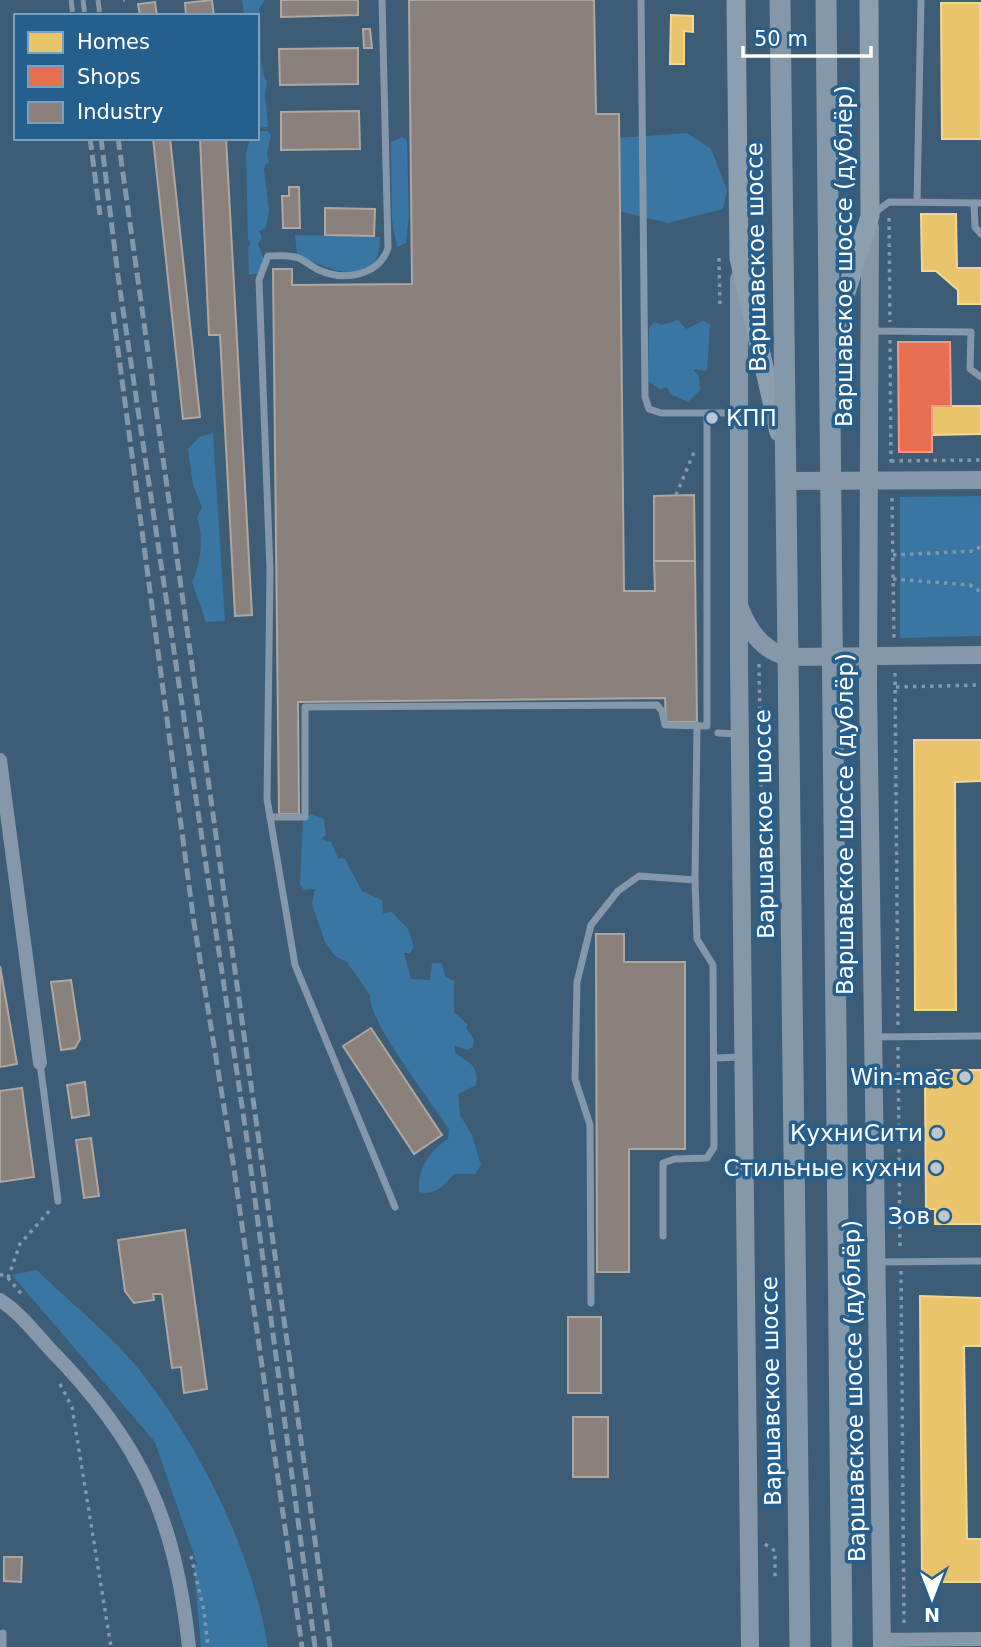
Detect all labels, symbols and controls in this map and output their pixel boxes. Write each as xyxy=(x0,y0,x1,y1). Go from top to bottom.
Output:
legend xyxy=(14,14,259,140)
scale bar xyxy=(743,14,871,58)
text: 50 m xyxy=(754,27,808,51)
text: Homes xyxy=(77,30,150,54)
text: Shops xyxy=(77,65,141,89)
street label: Варшавское шоссе (дублёр) xyxy=(831,85,857,427)
text: Industry xyxy=(77,100,163,124)
street label: Варшавское шоссе xyxy=(741,142,771,372)
place label: КПП xyxy=(726,405,777,431)
marker: КПП xyxy=(704,410,720,426)
street label: Варшавское шоссе (дублёр) xyxy=(832,653,858,995)
street label: Варшавское шоссе xyxy=(749,709,779,939)
place label: Win-mac xyxy=(850,1064,951,1090)
marker: Win-mac xyxy=(957,1069,973,1085)
place label: КухниСити xyxy=(790,1120,923,1146)
marker: КухниСити xyxy=(929,1125,945,1141)
place label: Стильные кухни xyxy=(724,1155,922,1181)
marker: Стильные кухни xyxy=(928,1160,944,1176)
place label: Зов xyxy=(888,1203,930,1229)
marker: Зов xyxy=(936,1208,952,1224)
street label: Варшавское шоссе (дублёр) xyxy=(838,1220,870,1562)
street label: Варшавское шоссе xyxy=(756,1276,786,1506)
north arrow xyxy=(897,1563,967,1633)
text: N xyxy=(924,1604,940,1626)

